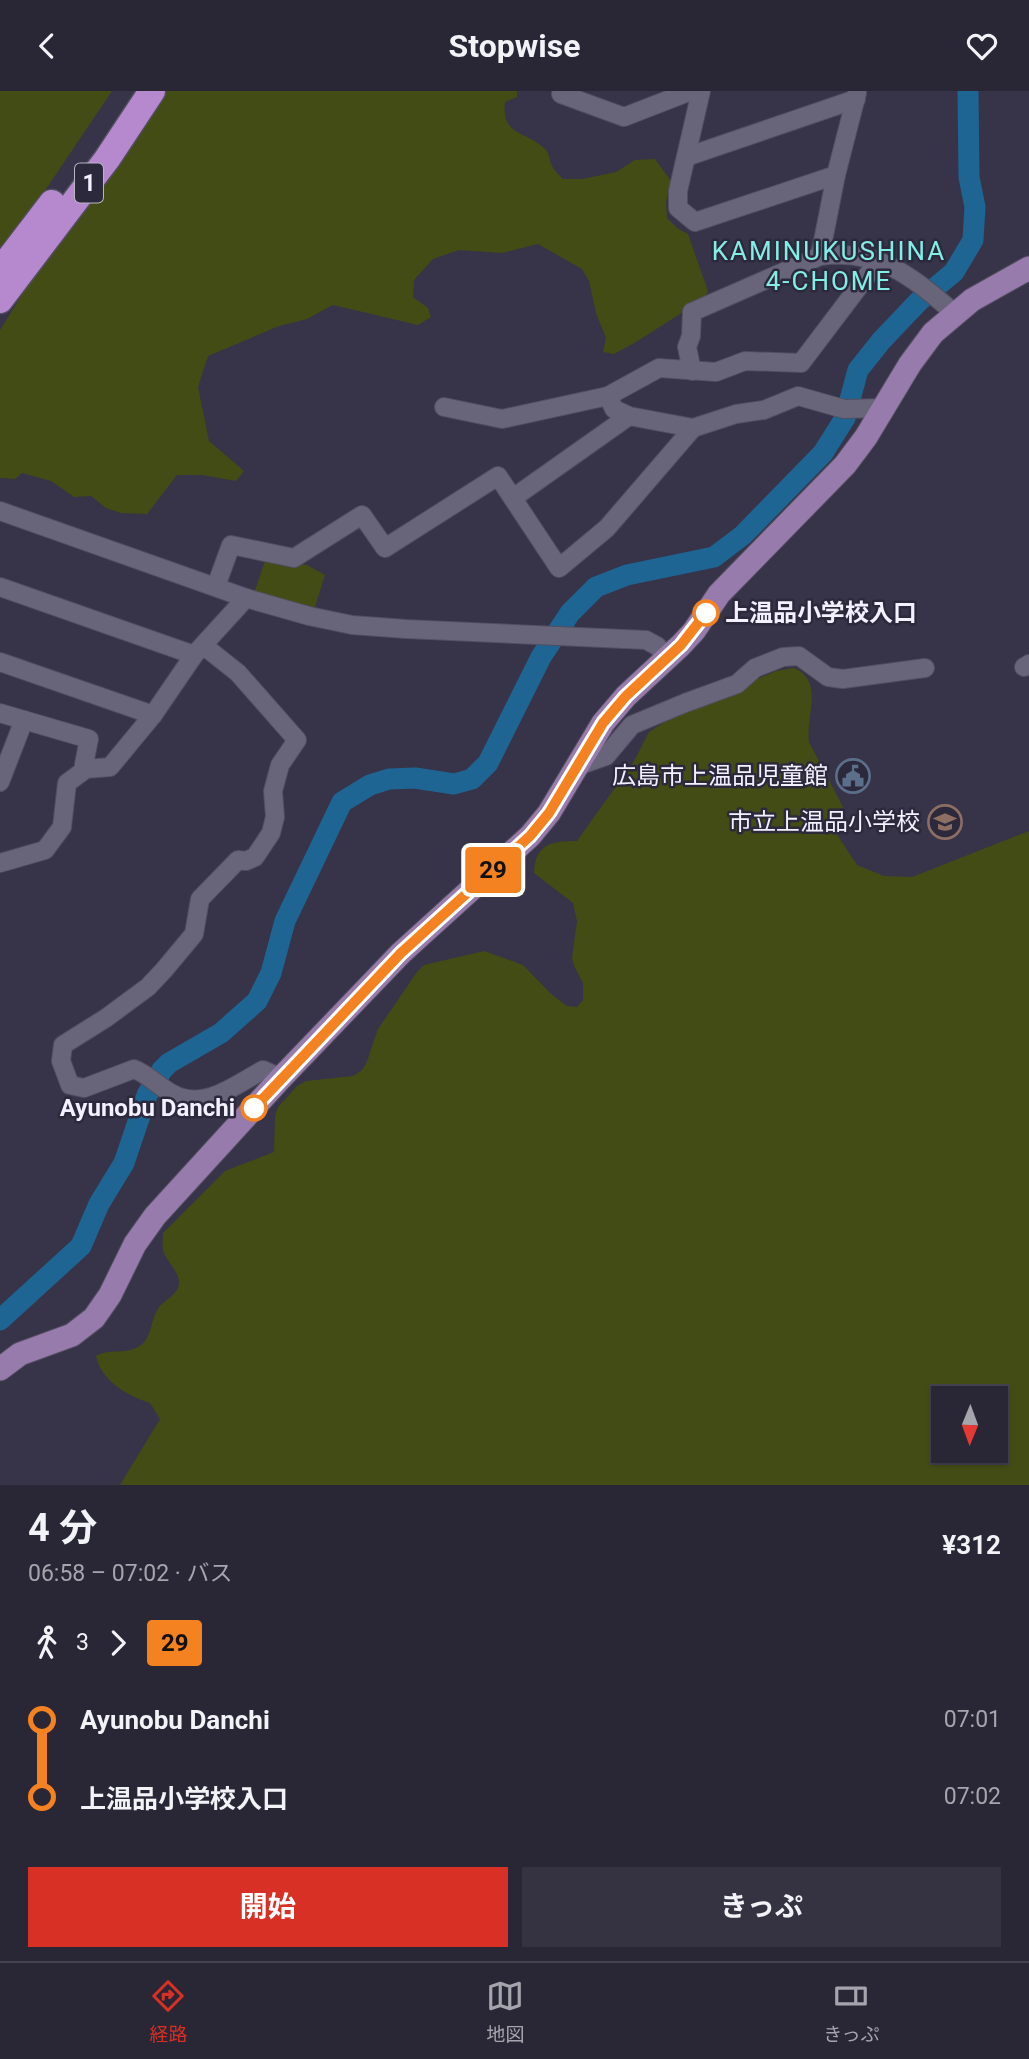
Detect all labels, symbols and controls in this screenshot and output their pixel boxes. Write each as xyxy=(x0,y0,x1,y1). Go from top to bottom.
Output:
icon: back xyxy=(28,27,66,65)
text: Stopwise xyxy=(449,27,580,65)
icon: heart xyxy=(963,27,1001,65)
road number: 1 xyxy=(75,163,103,202)
district label: KAMINUKUSHINA 4-CHOME xyxy=(712,236,946,296)
place label: 上温品小学校入口 xyxy=(725,599,917,627)
marker: 上温品小学校入口 xyxy=(693,600,719,626)
public building icon: 広島市上温品児童館 xyxy=(834,757,872,795)
place label: 広島市上温品児童館 xyxy=(612,762,828,790)
school or university icon: 市立上温品小学校 xyxy=(926,803,964,841)
place label: 市立上温品小学校 xyxy=(728,808,920,836)
line badge: 29 xyxy=(462,847,524,893)
text: 29 xyxy=(479,856,507,884)
place label: Ayunobu Danchi xyxy=(60,1094,235,1122)
marker: Ayunobu Danchi xyxy=(241,1095,267,1121)
north arrow xyxy=(931,1386,1008,1463)
map controls xyxy=(931,1386,1008,1463)
text: 4 分 xyxy=(28,1506,97,1550)
text: ¥312 xyxy=(942,1530,1001,1560)
text: 06:58 – 07:02 · バス xyxy=(28,1560,232,1587)
icon: walk xyxy=(28,1624,66,1662)
icon: forward xyxy=(99,1624,137,1662)
text: 3 xyxy=(76,1629,89,1656)
text: 29 xyxy=(161,1629,188,1657)
text: Ayunobu Danchi xyxy=(80,1705,270,1735)
text: 07:01 xyxy=(944,1706,1001,1733)
text: 07:02 xyxy=(944,1783,1001,1810)
text: 上温品小学校入口 xyxy=(80,1784,288,1814)
button: 開始 xyxy=(28,1867,508,1947)
button: きっぷ xyxy=(522,1867,1001,1947)
tab: 経路 xyxy=(149,1977,187,2046)
tab: 地図 xyxy=(486,1977,524,2046)
tab: きっぷ xyxy=(823,1977,880,2046)

